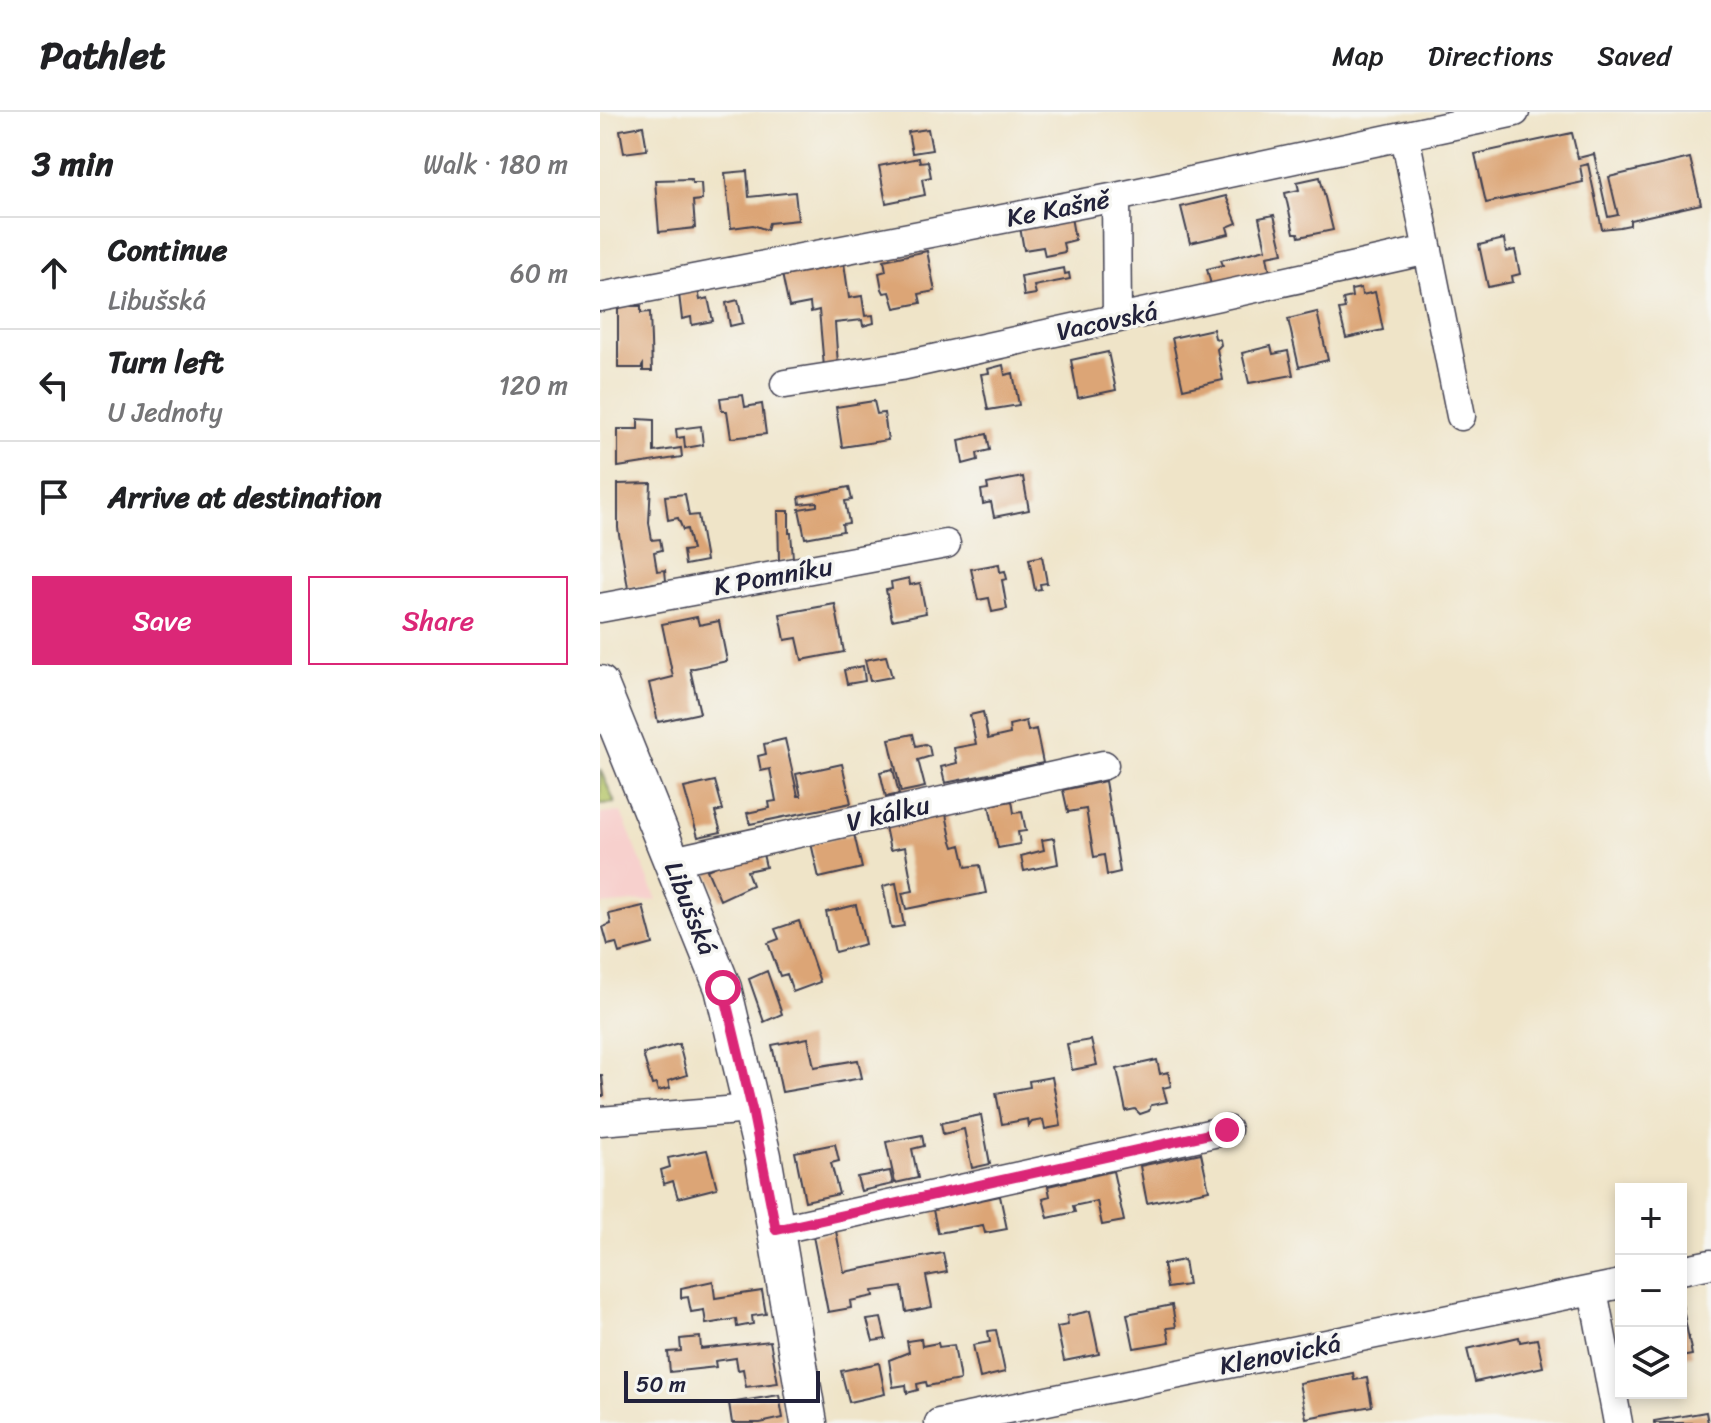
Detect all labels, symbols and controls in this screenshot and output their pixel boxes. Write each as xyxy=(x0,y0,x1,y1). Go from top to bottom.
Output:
text: Pathlet xyxy=(40,22,166,89)
text: Map xyxy=(1332,31,1384,80)
text: Directions xyxy=(1428,31,1553,80)
text: Saved xyxy=(1597,31,1671,80)
text: 3 min xyxy=(32,134,113,194)
text: Walk · 180 m xyxy=(423,141,568,187)
street label: Ke Kašně xyxy=(1002,175,1115,241)
text: Continue xyxy=(108,223,227,277)
text: 60 m xyxy=(510,250,568,296)
icon: ahead xyxy=(32,251,76,295)
text: Libušská xyxy=(108,277,206,323)
street label: Vacovská xyxy=(1052,288,1162,354)
text: Turn left xyxy=(108,335,224,389)
text: 120 m xyxy=(499,362,568,408)
icon: left xyxy=(32,363,76,407)
text: U Jednoty xyxy=(108,389,222,435)
text: Arrive at destination xyxy=(108,470,382,524)
icon: arrive xyxy=(32,475,76,519)
street label: K Pomníku xyxy=(710,543,836,609)
button: Save xyxy=(32,576,292,665)
button: Share xyxy=(308,576,568,665)
street label: V kálku xyxy=(842,781,934,845)
street label: Libušská xyxy=(651,854,731,962)
route start xyxy=(705,970,741,1006)
route end xyxy=(1209,1112,1245,1148)
map controls xyxy=(1615,1183,1687,1399)
button: + xyxy=(1615,1183,1687,1255)
button: − xyxy=(1615,1255,1687,1327)
street label: Klenovická xyxy=(1215,1320,1345,1388)
button: layers xyxy=(1615,1327,1687,1399)
text: 50 m xyxy=(636,1365,686,1404)
scale bar xyxy=(624,1367,820,1403)

